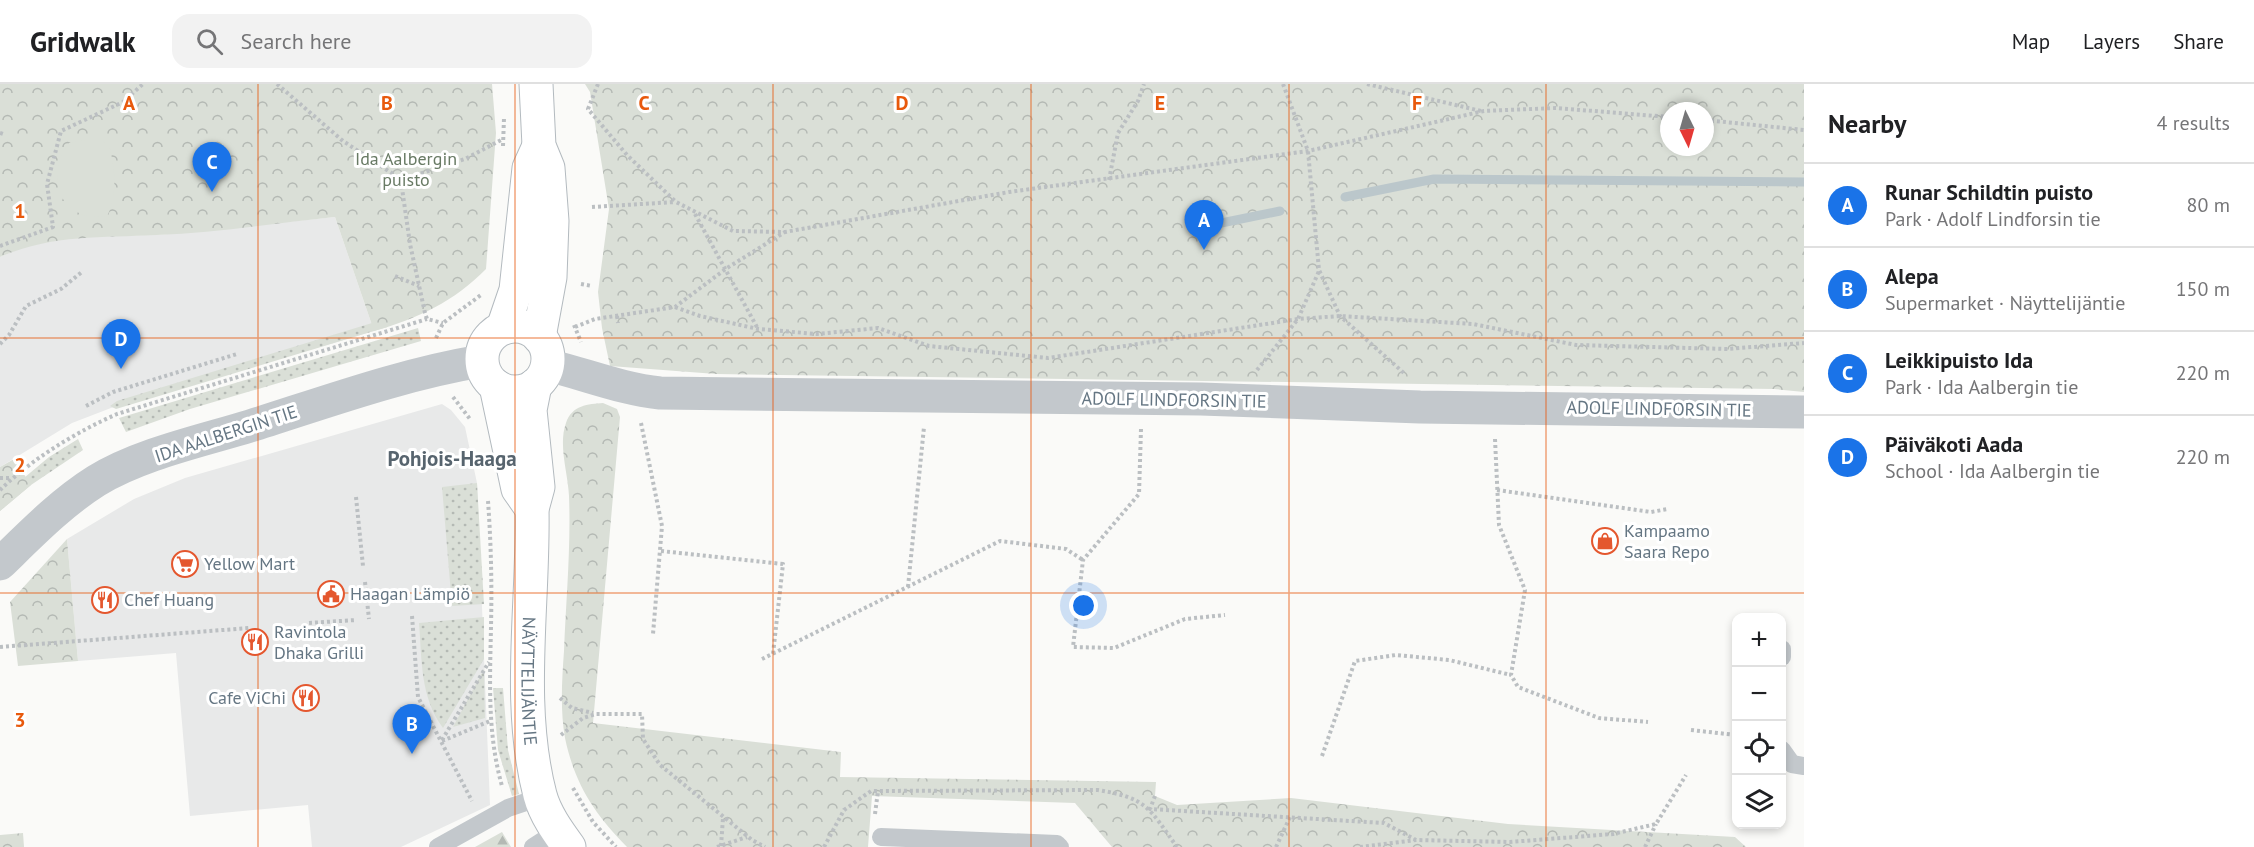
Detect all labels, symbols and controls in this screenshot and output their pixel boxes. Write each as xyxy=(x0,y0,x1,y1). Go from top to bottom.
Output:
search box xyxy=(172,14,592,68)
text: Gridwalk xyxy=(30,23,136,60)
icon: search xyxy=(193,25,226,58)
text: Search here xyxy=(241,27,352,55)
text: Map xyxy=(2012,28,2050,55)
text: Layers xyxy=(2083,28,2140,55)
text: Share xyxy=(2173,28,2224,55)
text: A xyxy=(123,90,136,116)
text: B xyxy=(381,90,393,116)
text: C xyxy=(638,90,650,116)
text: D xyxy=(896,90,909,116)
text: E xyxy=(1155,90,1165,116)
text: F xyxy=(1412,90,1422,116)
north arrow xyxy=(1660,102,1714,156)
text: Nearby xyxy=(1828,107,1906,140)
text: 4 results xyxy=(2157,110,2230,136)
pin: C xyxy=(192,142,232,192)
park label: Ida Aalbergin puisto xyxy=(355,147,457,191)
text: Runar Schildtin puisto xyxy=(1885,178,2093,206)
text: A xyxy=(1841,192,1854,218)
text: 80 m xyxy=(2187,192,2230,218)
text: 1 xyxy=(14,198,26,224)
pin: A xyxy=(1184,200,1224,250)
text: Park · Adolf Lindforsin tie xyxy=(1885,206,2101,232)
text: Alepa xyxy=(1885,262,1939,290)
text: B xyxy=(1842,276,1853,302)
text: 150 m xyxy=(2176,276,2230,302)
text: Supermarket · Näyttelijäntie xyxy=(1885,290,2125,316)
pin: D xyxy=(102,320,140,369)
text: Leikkipuisto Ida xyxy=(1885,346,2033,374)
text: C xyxy=(1842,360,1853,386)
text: 220 m xyxy=(2176,360,2230,386)
text: Park · Ida Aalbergin tie xyxy=(1885,374,2078,400)
street label: ADOLF LINDFORSIN TIE xyxy=(1081,386,1267,413)
street label: ADOLF LINDFORSIN TIE xyxy=(1566,395,1752,422)
street label: IDA AALBERGIN TIE xyxy=(152,400,300,467)
text: Päiväkoti Aada xyxy=(1885,430,2023,458)
text: D xyxy=(1841,444,1854,470)
text: 220 m xyxy=(2176,444,2230,470)
district label: Pohjois-Haaga xyxy=(387,445,517,472)
text: 2 xyxy=(14,452,26,478)
text: School · Ida Aalbergin tie xyxy=(1885,458,2100,484)
place label: Kampaamo Saara Repo xyxy=(1624,519,1710,563)
shop icon: Kampaamo Saara Repo xyxy=(1590,526,1620,556)
supermarket icon: Yellow Mart xyxy=(170,549,200,579)
place label: Yellow Mart xyxy=(204,552,295,575)
public building icon: Haagan Lämpiö xyxy=(316,579,346,609)
place label: Haagan Lämpiö xyxy=(350,582,470,605)
restaurant icon: Chef Huang xyxy=(90,585,120,615)
place label: Chef Huang xyxy=(124,588,214,611)
your location xyxy=(1069,591,1098,620)
map controls xyxy=(1732,613,1786,829)
button: + xyxy=(1732,613,1786,667)
street label: NÄYTTELIJÄNTIE xyxy=(516,616,543,747)
place label: Ravintola Dhaka Grilli xyxy=(274,620,364,664)
restaurant icon: Ravintola Dhaka Grilli xyxy=(240,627,270,657)
button: − xyxy=(1732,667,1786,721)
restaurant icon: Cafe ViChi xyxy=(291,683,321,713)
place label: Cafe ViChi xyxy=(208,686,286,709)
pin: B xyxy=(392,704,432,754)
text: 3 xyxy=(14,707,26,733)
button: locate xyxy=(1732,721,1786,775)
button: layers xyxy=(1732,775,1786,829)

